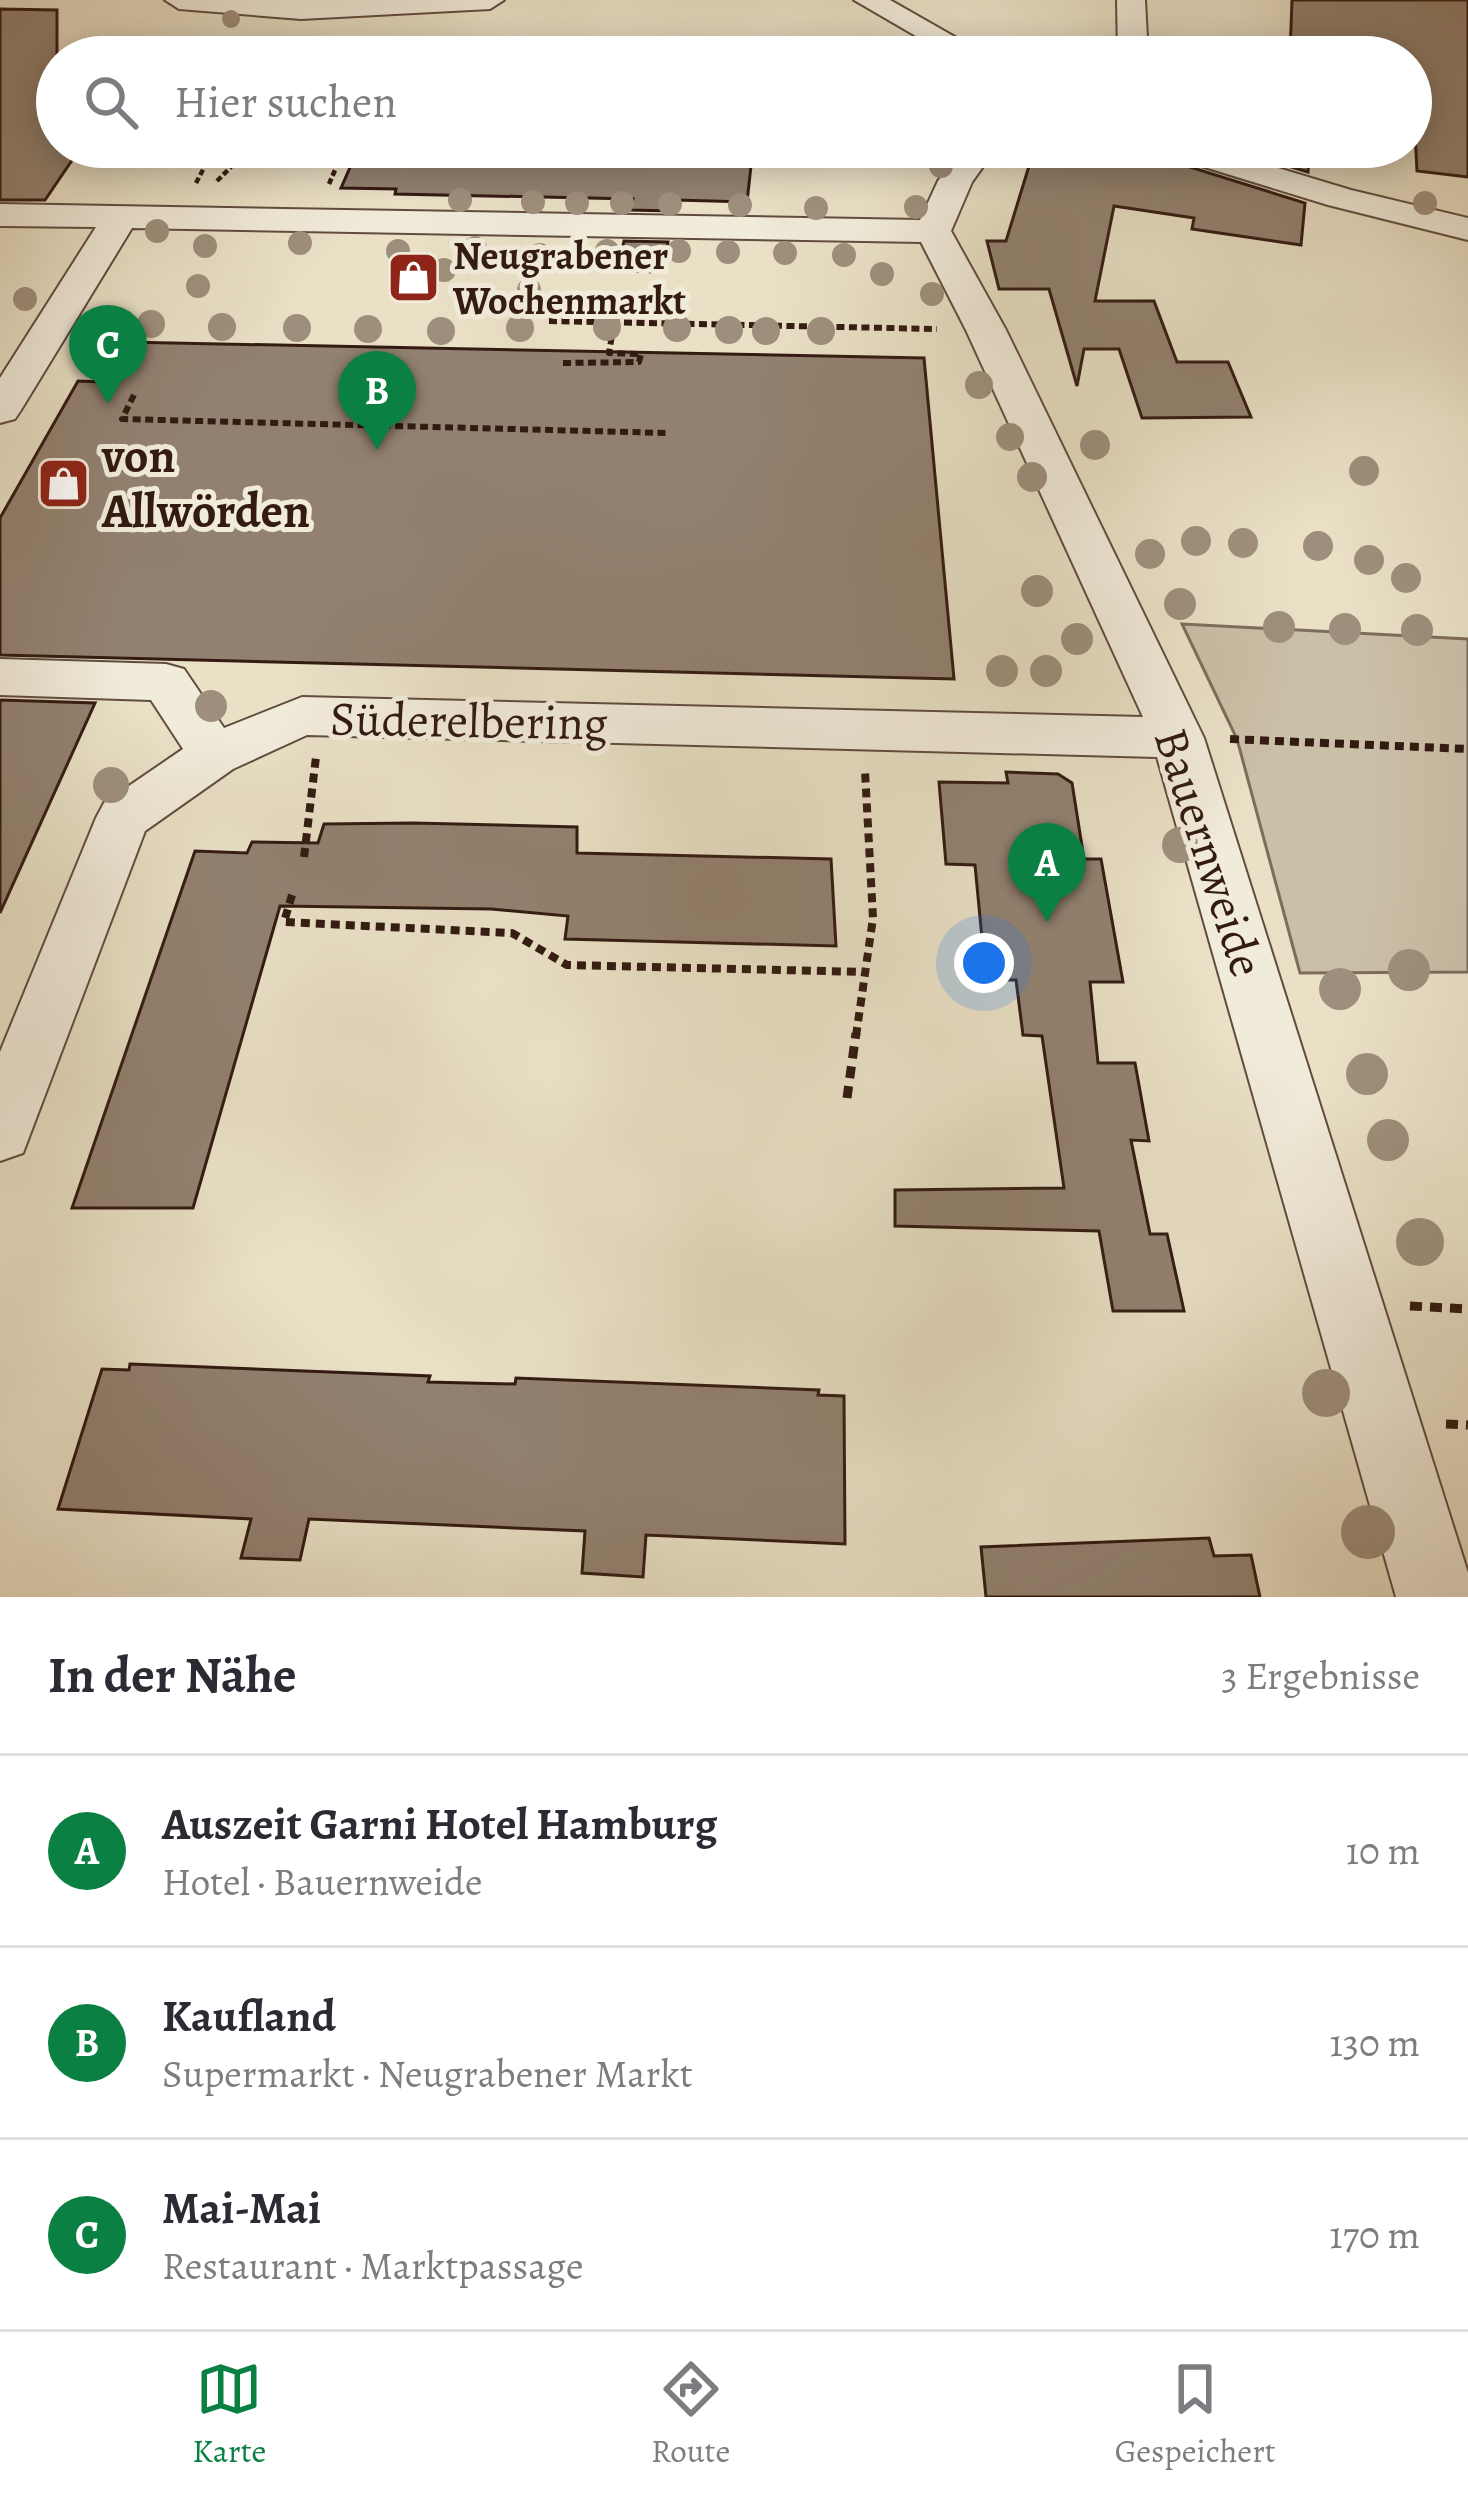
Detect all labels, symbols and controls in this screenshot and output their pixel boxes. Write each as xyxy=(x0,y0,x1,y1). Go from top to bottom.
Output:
search box xyxy=(36,36,1432,168)
icon: search xyxy=(78,69,144,135)
text: Hier suchen xyxy=(174,71,397,133)
place label: Neugrabener Wochenmarkt xyxy=(452,229,686,327)
shop icon: Neugrabener Wochenmarkt xyxy=(386,249,442,305)
pin: C xyxy=(69,305,147,404)
pin: B xyxy=(338,351,416,450)
place label: von Allwörden xyxy=(101,423,310,544)
shop icon: von Allwörden xyxy=(35,455,91,511)
street label: Süderelbering xyxy=(329,686,609,756)
street label: Bauernweide xyxy=(1138,720,1280,985)
pin: A xyxy=(1008,823,1086,922)
your location xyxy=(954,933,1014,993)
text: In der Nähe xyxy=(48,1640,297,1710)
text: 3 Ergebnisse xyxy=(1221,1649,1420,1702)
text: Auszeit Garni Hotel Hamburg xyxy=(162,1793,718,1855)
text: A xyxy=(75,1824,99,1877)
text: 10 m xyxy=(1346,1824,1420,1877)
text: Hotel · Bauernweide xyxy=(162,1855,482,1908)
text: Kaufland xyxy=(162,1985,336,2047)
text: B xyxy=(75,2016,99,2069)
text: 130 m xyxy=(1329,2016,1420,2069)
text: Supermarkt · Neugrabener Markt xyxy=(162,2047,693,2100)
text: Mai-Mai xyxy=(162,2177,321,2239)
text: C xyxy=(75,2208,99,2261)
text: 170 m xyxy=(1329,2208,1420,2261)
text: Restaurant · Marktpassage xyxy=(162,2239,583,2292)
tab: Karte xyxy=(192,2356,266,2473)
tab: Route xyxy=(651,2356,730,2473)
tab: Gespeichert xyxy=(1115,2356,1276,2473)

